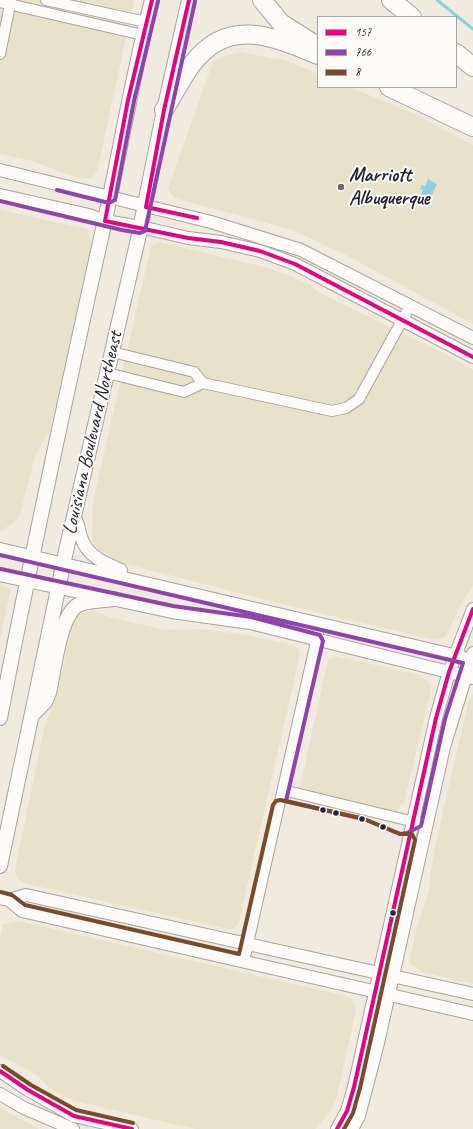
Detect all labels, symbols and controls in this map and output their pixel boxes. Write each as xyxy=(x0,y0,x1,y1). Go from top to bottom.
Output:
legend xyxy=(317,16,457,88)
text: 157 xyxy=(355,24,371,40)
text: 766 xyxy=(355,44,371,60)
text: 8 xyxy=(355,64,360,80)
place label: Marriott Albuquerque xyxy=(349,164,429,211)
marker: Marriott Albuquerque xyxy=(336,182,346,192)
street label: Louisiana Boulevard Northeast xyxy=(58,329,128,537)
unlabelled marker xyxy=(318,805,328,815)
unlabelled marker xyxy=(331,808,341,818)
unlabelled marker xyxy=(357,814,367,824)
unlabelled marker xyxy=(378,822,388,832)
unlabelled marker xyxy=(388,908,398,918)

